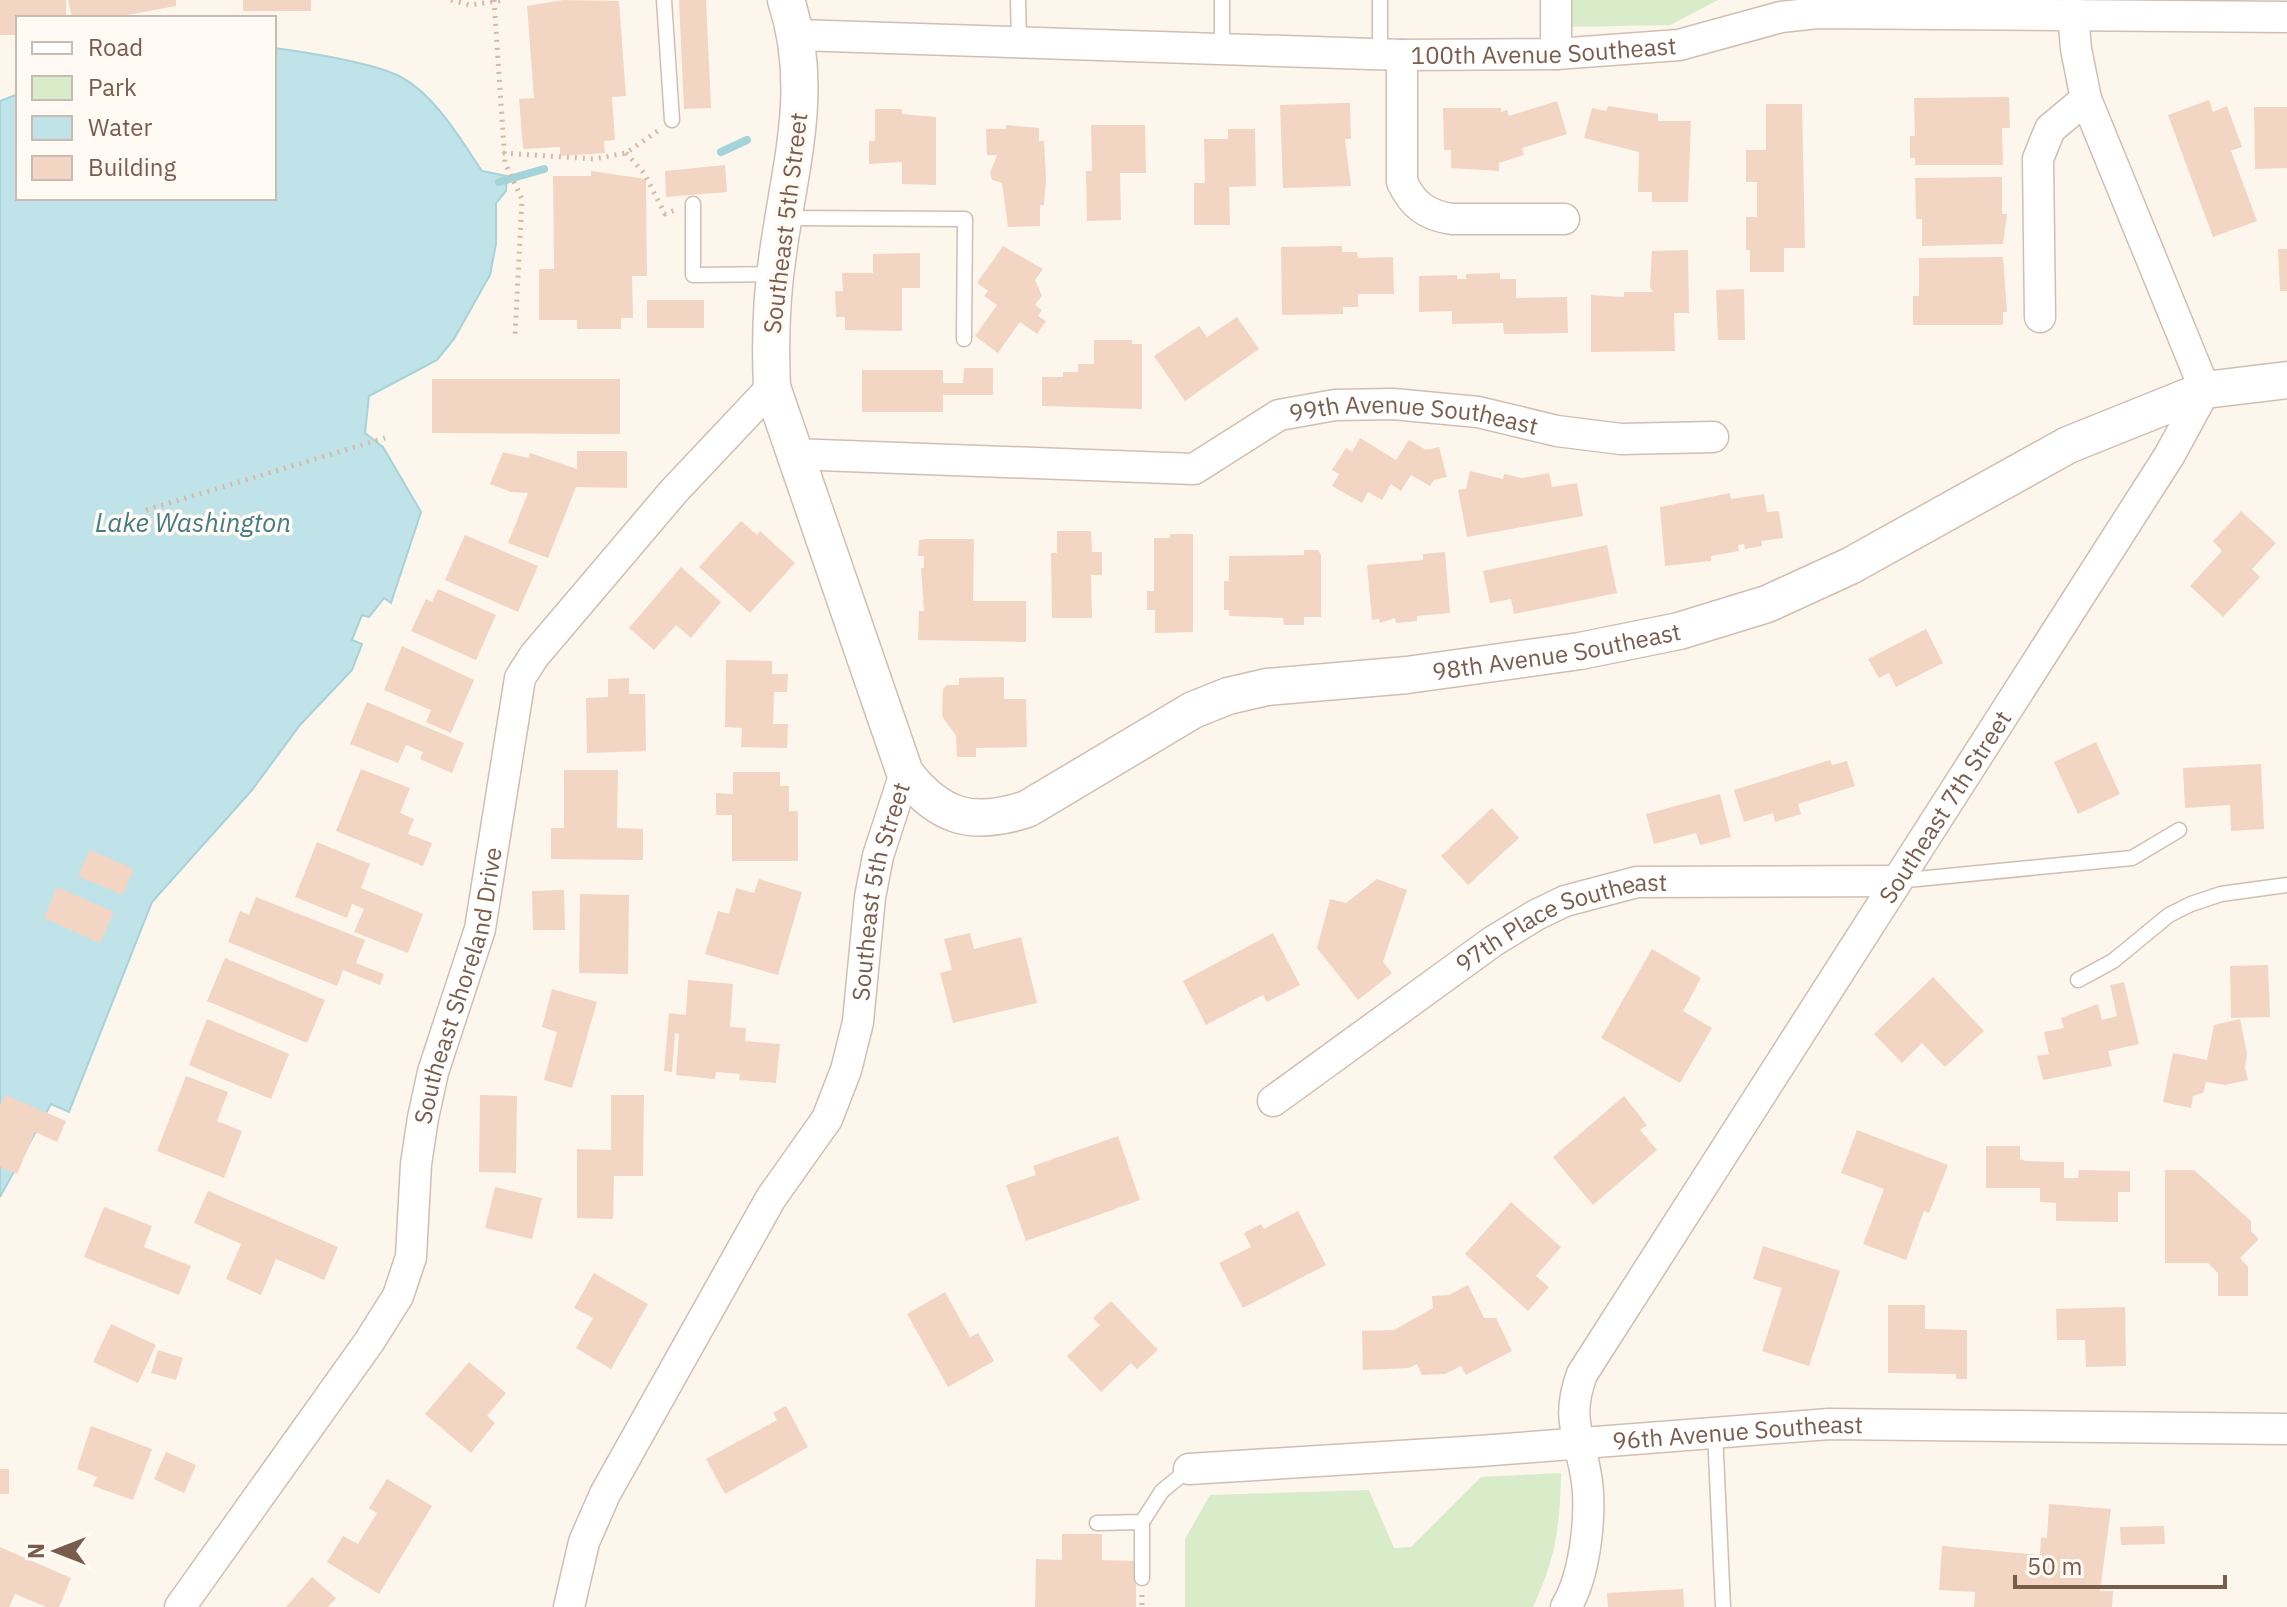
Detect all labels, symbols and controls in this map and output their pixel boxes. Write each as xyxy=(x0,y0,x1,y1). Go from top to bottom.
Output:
legend xyxy=(16,16,276,200)
street label: 100th Avenue Southeast xyxy=(1411,29,1677,71)
text: Road xyxy=(88,31,143,63)
text: Park xyxy=(88,71,137,103)
text: Water xyxy=(88,111,152,143)
street label: Southeast 5th Street xyxy=(756,111,814,335)
text: Building xyxy=(88,151,176,183)
street label: 99th Avenue Southeast xyxy=(1286,388,1542,442)
water label: Lake Washington xyxy=(95,505,291,539)
street label: 98th Avenue Southeast xyxy=(1430,615,1684,687)
street label: Southeast 7th Street xyxy=(1871,704,2018,909)
street label: Southeast 5th Street xyxy=(844,778,917,1002)
street label: Southeast Shoreland Drive xyxy=(406,845,509,1127)
street label: 97th Place Southeast xyxy=(1449,866,1667,980)
street label: 96th Avenue Southeast xyxy=(1611,1408,1863,1457)
north arrow xyxy=(16,1511,96,1591)
scale bar xyxy=(2015,1539,2225,1589)
text: N xyxy=(21,1543,50,1559)
text: 50 m xyxy=(2027,1550,2082,1582)

